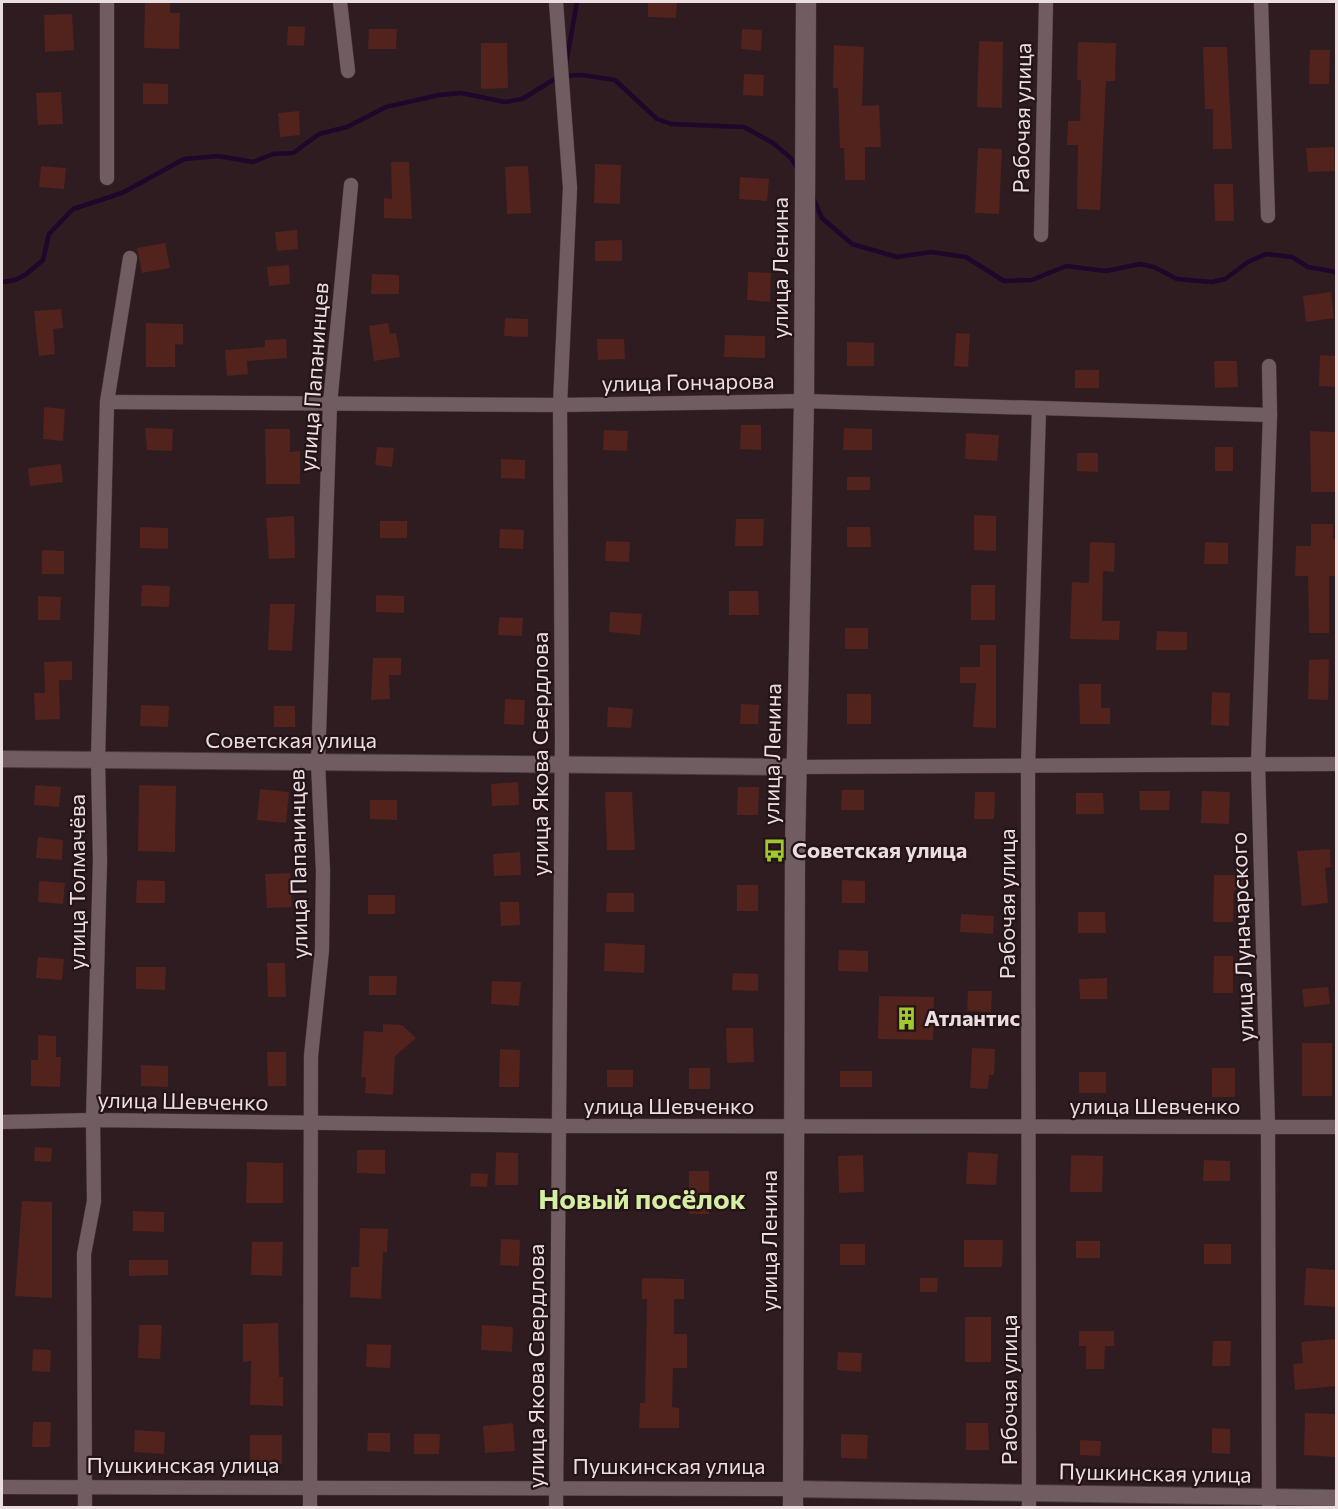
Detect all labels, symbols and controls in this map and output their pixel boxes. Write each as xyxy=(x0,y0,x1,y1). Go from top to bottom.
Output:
street label: Рабочая улица xyxy=(1007,42,1036,194)
street label: улица Ленина xyxy=(766,197,793,339)
street label: улица Папанинцев xyxy=(293,281,334,473)
street label: улица Гончарова xyxy=(601,366,775,397)
street label: улица Якова Свердлова xyxy=(526,632,553,876)
street label: улица Ленина xyxy=(757,683,786,825)
street label: Советская улица xyxy=(205,726,377,753)
street label: улица Папанинцев xyxy=(282,769,313,959)
street label: улица Толмачёва xyxy=(63,794,90,970)
street label: Рабочая улица xyxy=(993,829,1020,979)
street label: улица Луначарского xyxy=(1224,832,1259,1042)
place label: Советская улица xyxy=(792,836,967,863)
bus stop icon: Советская улица xyxy=(761,837,787,863)
place label: Атлантис xyxy=(924,1004,1020,1031)
building icon: Атлантис xyxy=(893,1005,919,1031)
street label: улица Шевченко xyxy=(97,1086,269,1115)
street label: улица Шевченко xyxy=(584,1092,754,1119)
street label: улица Шевченко xyxy=(1070,1092,1240,1119)
street label: улица Ленина xyxy=(755,1170,782,1312)
district label: Новый посёлок xyxy=(538,1181,746,1215)
street label: улица Якова Свердлова xyxy=(522,1244,549,1488)
street label: Рабочая улица xyxy=(995,1315,1022,1465)
street label: Пушкинская улица xyxy=(87,1451,280,1478)
street label: Пушкинская улица xyxy=(573,1452,766,1479)
street label: Пушкинская улица xyxy=(1058,1457,1252,1488)

